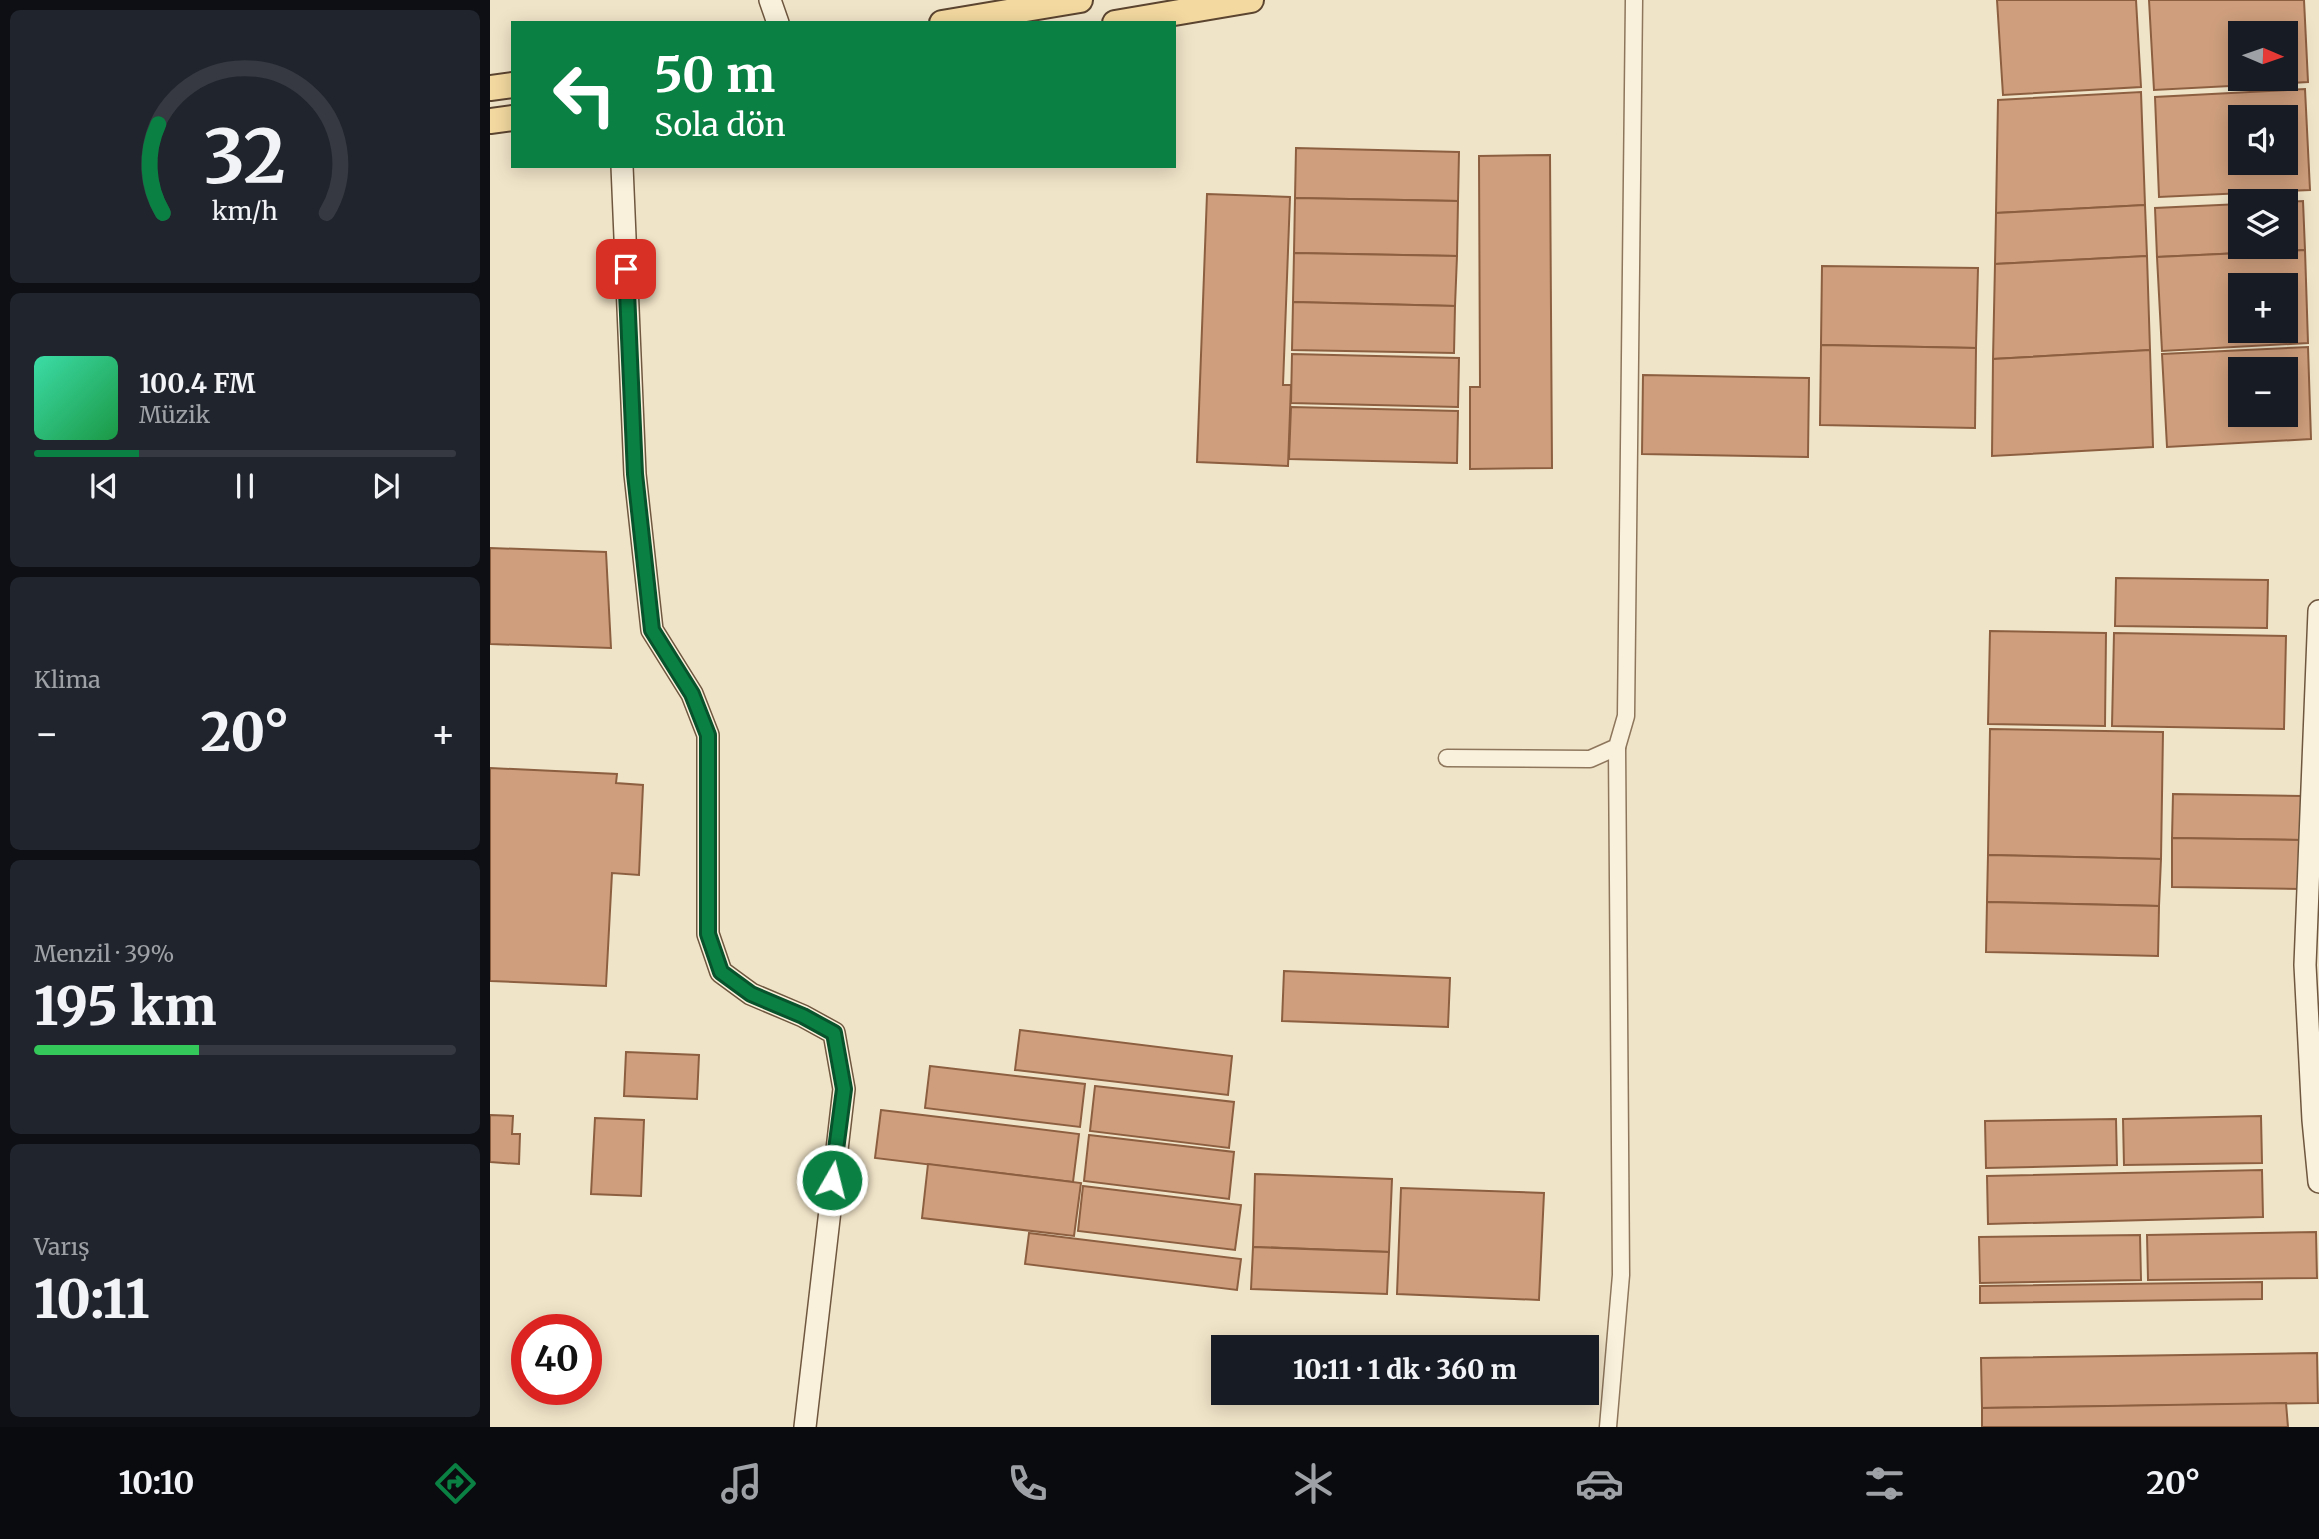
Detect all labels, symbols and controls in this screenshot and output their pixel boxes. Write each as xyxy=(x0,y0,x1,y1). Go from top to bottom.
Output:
north arrow xyxy=(2228,21,2298,91)
map controls xyxy=(2228,21,2298,427)
text: 50 m xyxy=(654,44,775,105)
icon: left xyxy=(539,49,630,140)
text: Sola dön xyxy=(654,105,786,145)
button: sound xyxy=(2228,105,2298,175)
text: 32 xyxy=(204,111,286,203)
button: layers xyxy=(2228,189,2298,259)
text: km/h xyxy=(212,195,278,227)
pin xyxy=(596,239,656,299)
icon: arrive xyxy=(607,250,645,288)
button: + xyxy=(2228,273,2298,343)
button: − xyxy=(2228,357,2298,427)
text: 100.4 FM xyxy=(139,367,256,400)
text: Müzik xyxy=(139,400,210,429)
icon: previous xyxy=(85,467,123,505)
icon: pause xyxy=(226,467,264,505)
icon: next xyxy=(367,467,405,505)
text: Klima xyxy=(34,665,101,694)
text: 20° xyxy=(201,700,289,765)
text: − xyxy=(34,710,59,757)
text: + xyxy=(431,710,456,757)
text: Menzil · 39% xyxy=(34,939,174,968)
text: 195 km xyxy=(34,974,217,1039)
position arrow xyxy=(795,1143,869,1217)
text: Varış xyxy=(34,1232,90,1261)
text: 10:11 xyxy=(34,1267,150,1332)
speed limit sign: 40 xyxy=(511,1314,602,1405)
text: 10:11 · 1 dk · 360 m xyxy=(1293,1353,1517,1386)
icon: directions xyxy=(431,1459,480,1508)
icon: music xyxy=(717,1459,766,1508)
icon: phone xyxy=(1003,1459,1052,1508)
icon: climate xyxy=(1289,1459,1338,1508)
icon: car xyxy=(1575,1459,1624,1508)
icon: filters xyxy=(1860,1459,1909,1508)
text: 10:10 xyxy=(118,1463,195,1503)
text: 20° xyxy=(2146,1463,2200,1503)

